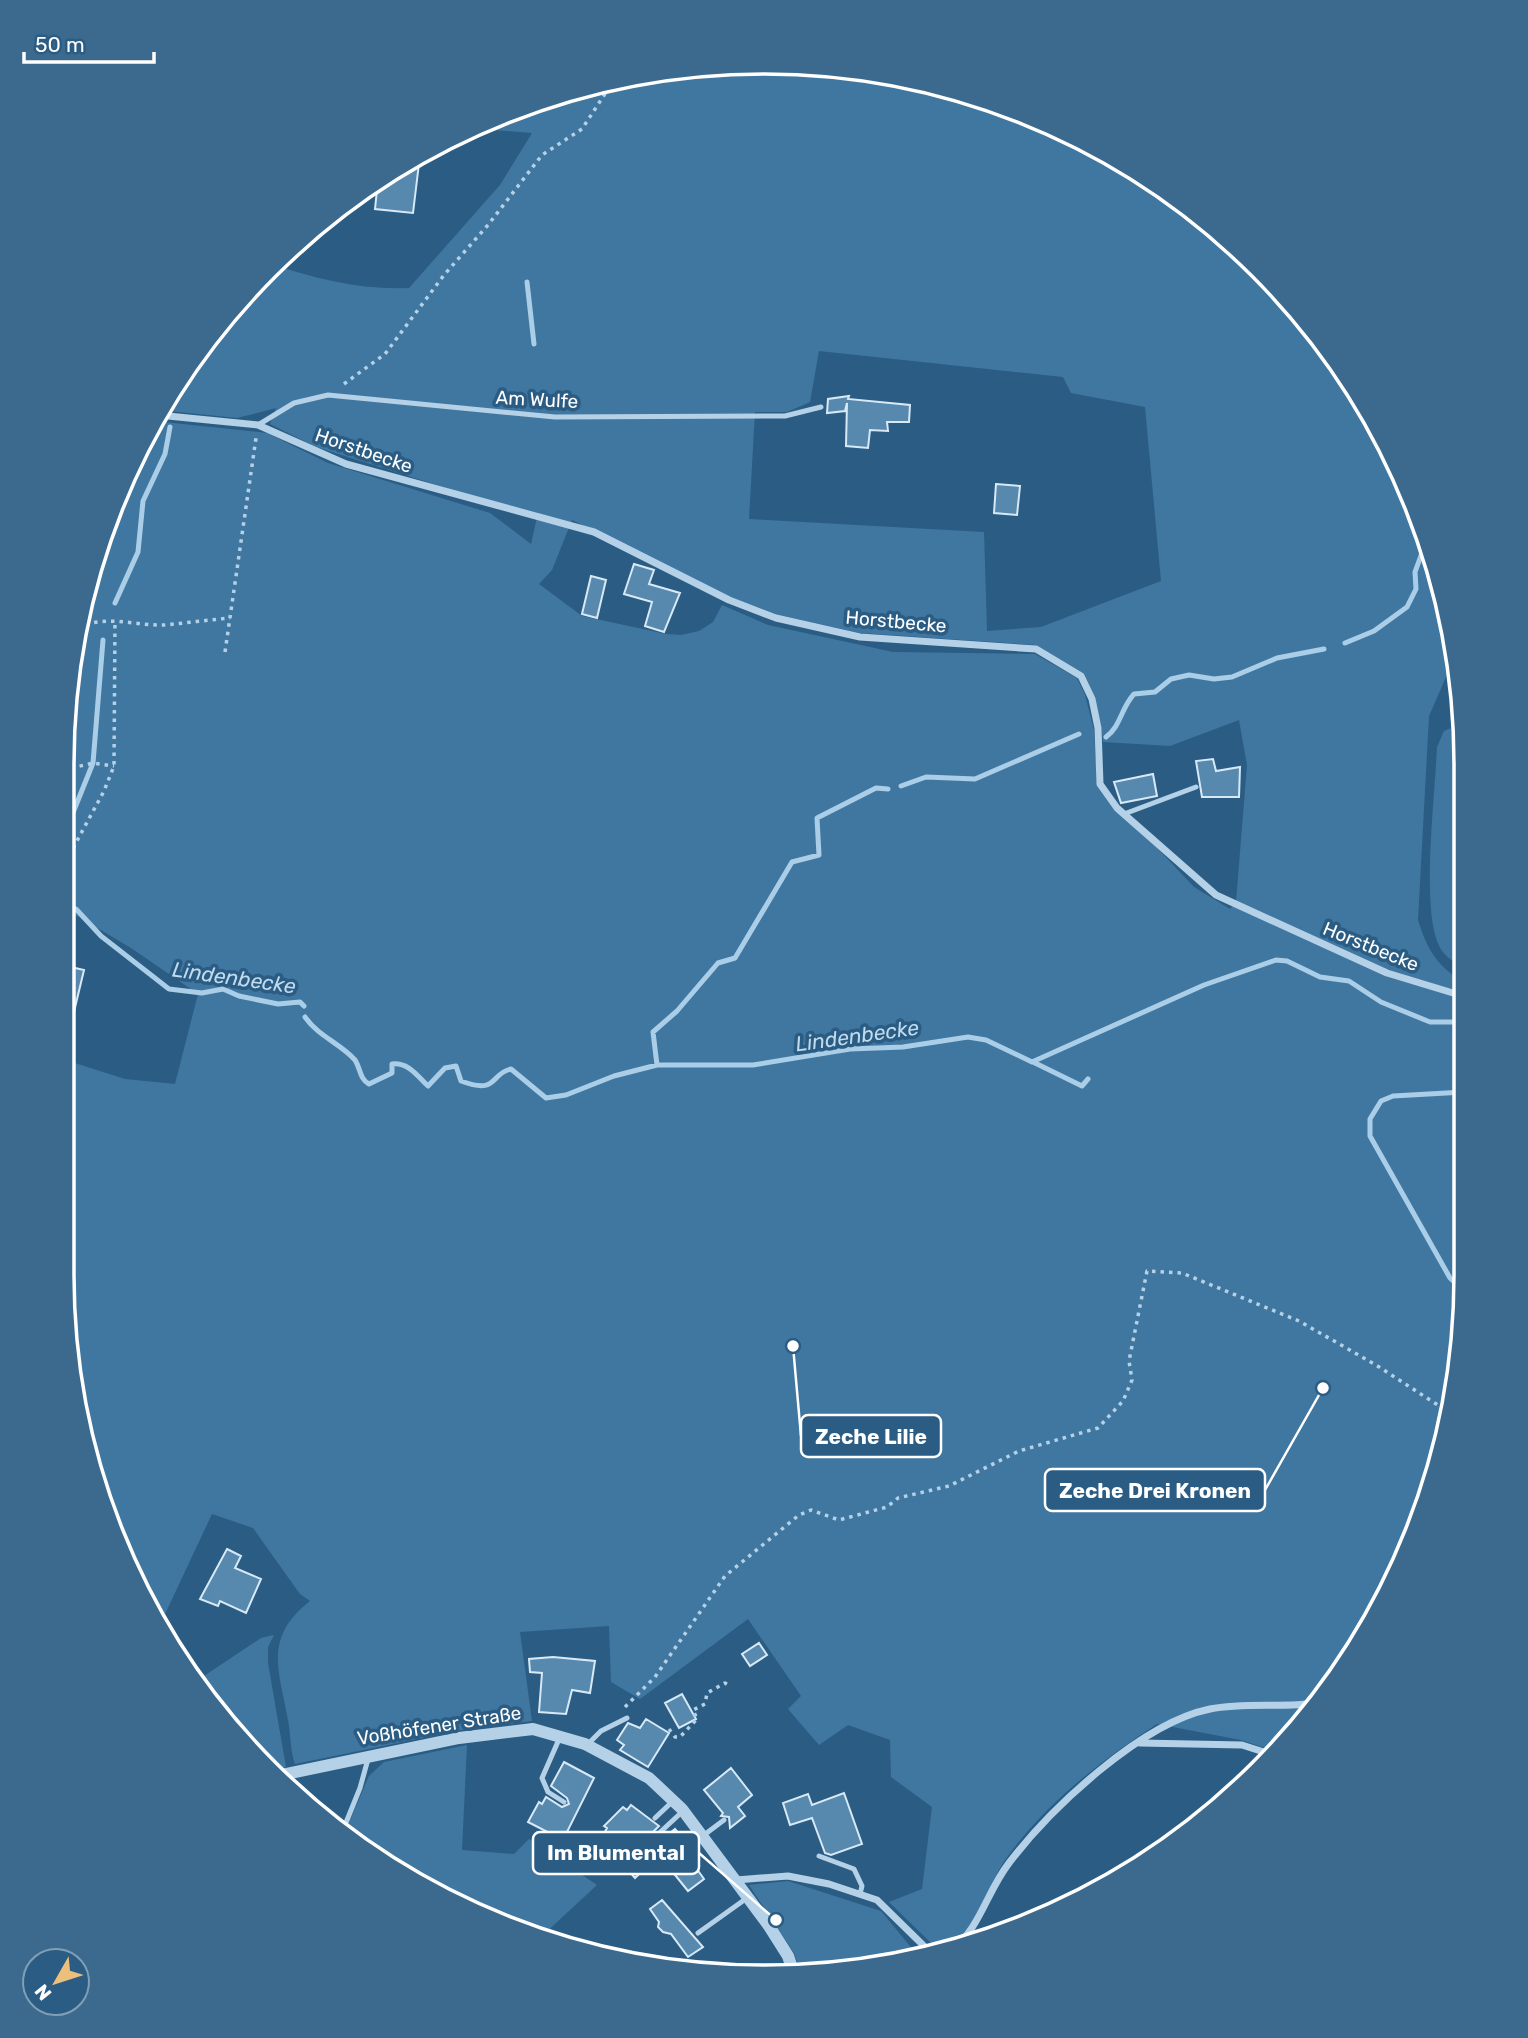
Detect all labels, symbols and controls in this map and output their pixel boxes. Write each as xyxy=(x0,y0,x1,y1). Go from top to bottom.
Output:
scale bar xyxy=(24,21,154,65)
text: 50 m xyxy=(35,32,85,57)
street label: Am Wulfe xyxy=(495,386,579,413)
street label: Horstbecke xyxy=(312,423,415,478)
street label: Horstbecke xyxy=(845,606,947,637)
street label: Horstbecke xyxy=(1320,917,1422,976)
water label: Lindenbecke xyxy=(171,956,298,999)
water label: Lindenbecke xyxy=(794,1014,920,1057)
callout: Zeche Lilie xyxy=(801,1415,941,1457)
text: Zeche Lilie xyxy=(815,1424,927,1449)
callout: Zeche Drei Kronen xyxy=(1045,1469,1265,1511)
text: Zeche Drei Kronen xyxy=(1059,1478,1251,1503)
street label: Voßhöfener Straße xyxy=(355,1701,523,1750)
callout: Im Blumental xyxy=(533,1832,699,1874)
text: Im Blumental xyxy=(547,1840,685,1865)
north arrow xyxy=(21,1947,91,2017)
text: N xyxy=(30,1980,56,2005)

